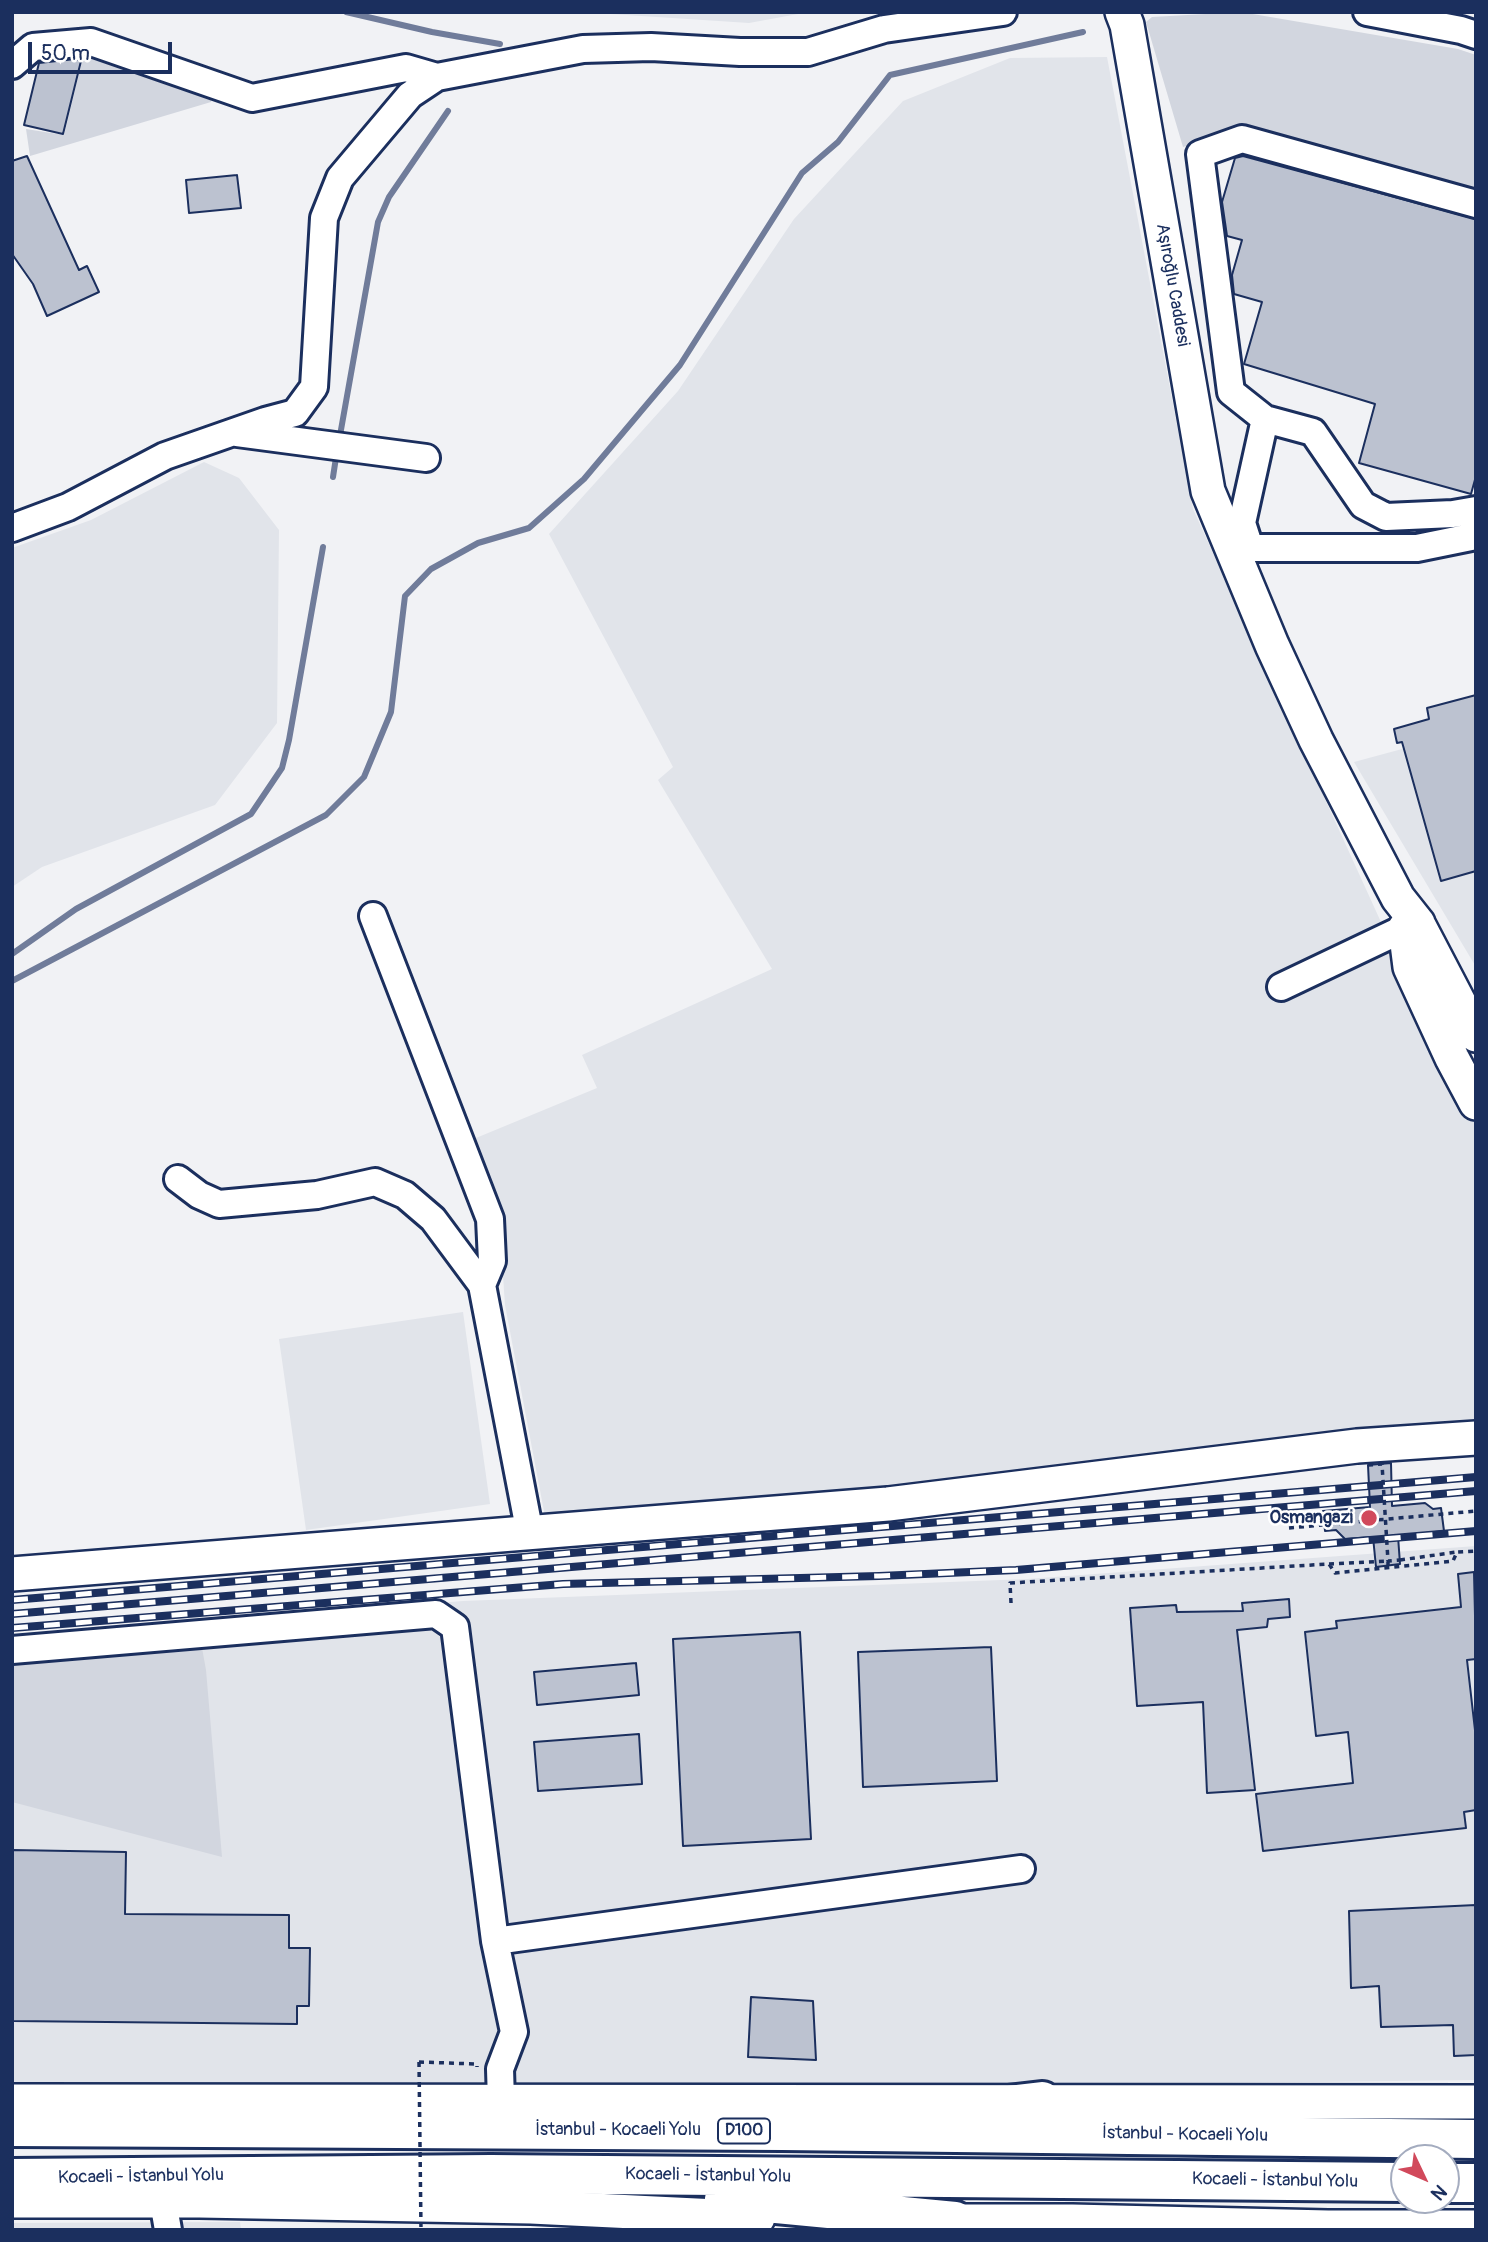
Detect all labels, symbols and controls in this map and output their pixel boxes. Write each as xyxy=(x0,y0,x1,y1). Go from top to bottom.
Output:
scale bar xyxy=(32,28,175,72)
text: 50 m xyxy=(41,40,90,67)
street label: Aşıroğlu Caddesi xyxy=(1151,222,1193,348)
place label: Osmangazi xyxy=(1270,1507,1353,1529)
marker: Osmangazi xyxy=(1359,1508,1379,1528)
road number: D100 xyxy=(718,2118,770,2144)
street label: İstanbul - Kocaeli Yolu xyxy=(535,2119,701,2141)
street label: İstanbul - Kocaeli Yolu xyxy=(1102,2123,1268,2147)
north arrow xyxy=(1390,2144,1460,2214)
street label: Kocaeli - İstanbul Yolu xyxy=(625,2164,791,2188)
street label: Kocaeli - İstanbul Yolu xyxy=(58,2165,224,2189)
street label: Kocaeli - İstanbul Yolu xyxy=(1192,2169,1358,2193)
text: N xyxy=(1426,2179,1452,2205)

